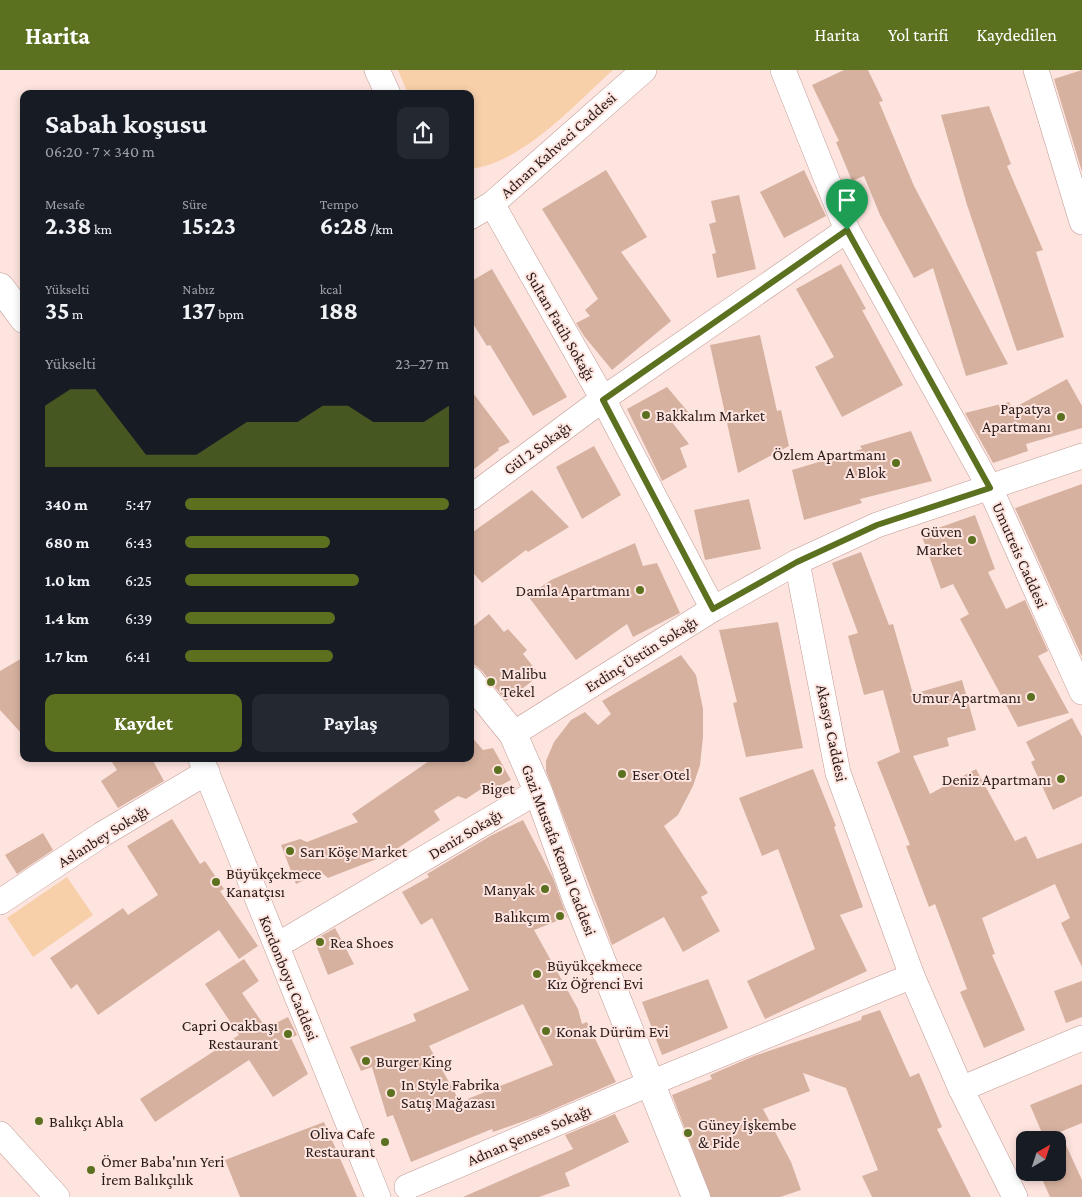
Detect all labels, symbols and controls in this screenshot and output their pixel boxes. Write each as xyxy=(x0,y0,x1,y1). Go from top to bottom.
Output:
text: Harita xyxy=(25,22,90,49)
text: Harita xyxy=(814,25,860,45)
text: Yol tarifi xyxy=(888,25,949,45)
text: Kaydedilen xyxy=(977,25,1057,45)
street label: Adnan Kahveci Caddesi xyxy=(497,89,619,201)
button: share xyxy=(397,107,449,159)
text: Sabah koşusu xyxy=(45,108,207,139)
text: 06:20 · 7 × 340 m xyxy=(45,143,155,160)
pin xyxy=(826,179,868,230)
icon: arrive xyxy=(833,186,861,214)
text: Mesafe xyxy=(45,196,85,212)
text: Süre xyxy=(182,196,207,212)
text: Tempo xyxy=(320,196,358,212)
text: 2.38 xyxy=(45,212,91,239)
text: 15:23 xyxy=(182,212,236,239)
text: 6:28 xyxy=(320,212,368,239)
text: km xyxy=(91,221,112,237)
text: /km xyxy=(368,221,393,237)
street label: Sultan Fatih Sokağı xyxy=(522,269,599,384)
text: Yükselti xyxy=(45,281,89,297)
text: Nabız xyxy=(182,281,215,297)
text: kcal xyxy=(320,281,342,297)
text: 35 xyxy=(45,297,69,324)
text: 137 xyxy=(182,297,216,324)
text: 188 xyxy=(320,297,358,324)
text: m xyxy=(69,306,83,322)
text: bpm xyxy=(216,306,244,322)
text: Yükselti xyxy=(45,355,96,372)
text: 23–27 m xyxy=(395,355,449,372)
place label: Papatya Apartmanı xyxy=(982,400,1052,436)
place label: Bakkalım Market xyxy=(656,407,766,424)
marker: Bakkalım Market xyxy=(640,409,652,421)
marker: Papatya Apartmanı xyxy=(1055,411,1067,423)
street label: Gül 2 Sokağı xyxy=(500,418,574,479)
place label: Özlem Apartmanı A Blok xyxy=(772,446,886,481)
marker: Özlem Apartmanı A Blok xyxy=(890,457,902,469)
text: 340 m xyxy=(45,496,88,513)
text: 5:47 xyxy=(125,496,151,513)
street label: Umutreis Caddesi xyxy=(989,499,1051,611)
place label: Güven Market xyxy=(916,523,963,558)
text: 680 m xyxy=(45,534,89,551)
text: 6:43 xyxy=(125,534,152,551)
marker: Güven Market xyxy=(966,534,978,546)
text: 1.0 km xyxy=(45,572,90,589)
text: 6:25 xyxy=(125,572,152,589)
place label: Damla Apartmanı xyxy=(516,582,630,600)
marker: Damla Apartmanı xyxy=(634,584,646,596)
text: 1.4 km xyxy=(45,610,89,627)
text: 6:39 xyxy=(125,610,152,627)
street label: Erdinç Üstün Sokağı xyxy=(582,613,701,696)
text: 1.7 km xyxy=(45,648,88,665)
text: 6:41 xyxy=(125,648,150,665)
place label: Malibu Tekel xyxy=(501,665,547,700)
marker: Malibu Tekel xyxy=(485,676,497,688)
street label: Akasya Caddesi xyxy=(812,683,851,783)
place label: Umur Apartmanı xyxy=(912,689,1021,707)
marker: Umur Apartmanı xyxy=(1025,691,1037,703)
button: Kaydet xyxy=(45,694,242,752)
button: Paylaş xyxy=(252,694,449,752)
street label: Gazi Mustafa Kemal Caddesi xyxy=(518,762,600,938)
marker: Biget xyxy=(492,764,504,776)
place label: Eser Otel xyxy=(632,766,690,783)
marker: Eser Otel xyxy=(616,768,628,780)
place label: Deniz Apartmanı xyxy=(942,771,1051,789)
marker: Deniz Apartmanı xyxy=(1055,773,1067,785)
place label: Biget xyxy=(482,780,515,798)
street label: Aslanbey Sokağı xyxy=(55,801,152,871)
street label: Deniz Sokağı xyxy=(425,805,505,863)
place label: Sarı Köşe Market xyxy=(300,843,408,861)
marker: Sarı Köşe Market xyxy=(284,845,296,857)
place label: Büyükçekmece Kanatçısı xyxy=(226,865,321,901)
marker: Büyükçekmece Kanatçısı xyxy=(210,876,222,888)
place label: Manyak xyxy=(483,881,535,899)
marker: Manyak xyxy=(539,883,551,895)
place label: Balıkçım xyxy=(494,908,550,926)
marker: Balıkçım xyxy=(554,910,566,922)
street label: Kordonboyu Caddesi xyxy=(255,913,322,1043)
place label: Rea Shoes xyxy=(330,934,393,951)
marker: Rea Shoes xyxy=(314,936,326,948)
place label: Büyükçekmece Kız Öğrenci Evi xyxy=(547,957,643,993)
marker: Büyükçekmece Kız Öğrenci Evi xyxy=(531,968,543,980)
place label: Capri Ocakbaşı Restaurant xyxy=(182,1017,279,1052)
place label: Konak Dürüm Evi xyxy=(556,1023,669,1040)
marker: Konak Dürüm Evi xyxy=(540,1025,552,1037)
marker: Capri Ocakbaşı Restaurant xyxy=(282,1028,294,1040)
place label: Burger King xyxy=(376,1053,452,1071)
marker: Burger King xyxy=(360,1055,372,1067)
place label: In Style Fabrika Satış Mağazası xyxy=(401,1076,500,1112)
marker: In Style Fabrika Satış Mağazası xyxy=(385,1087,397,1099)
street label: Adnan Şenses Sokağı xyxy=(464,1101,594,1170)
place label: Balıkçı Abla xyxy=(49,1113,124,1131)
marker: Balıkçı Abla xyxy=(33,1115,45,1127)
place label: Güney İşkembe & Pide xyxy=(698,1116,796,1151)
place label: Oliva Cafe Restaurant xyxy=(305,1125,376,1160)
marker: Güney İşkembe & Pide xyxy=(682,1127,694,1139)
north arrow xyxy=(1016,1131,1066,1181)
map controls xyxy=(1016,1131,1066,1181)
marker: Oliva Cafe Restaurant xyxy=(379,1136,391,1148)
place label: Ömer Baba'nın Yeri İrem Balıkçılık xyxy=(101,1153,224,1189)
marker: Ömer Baba'nın Yeri İrem Balıkçılık xyxy=(85,1164,97,1176)

